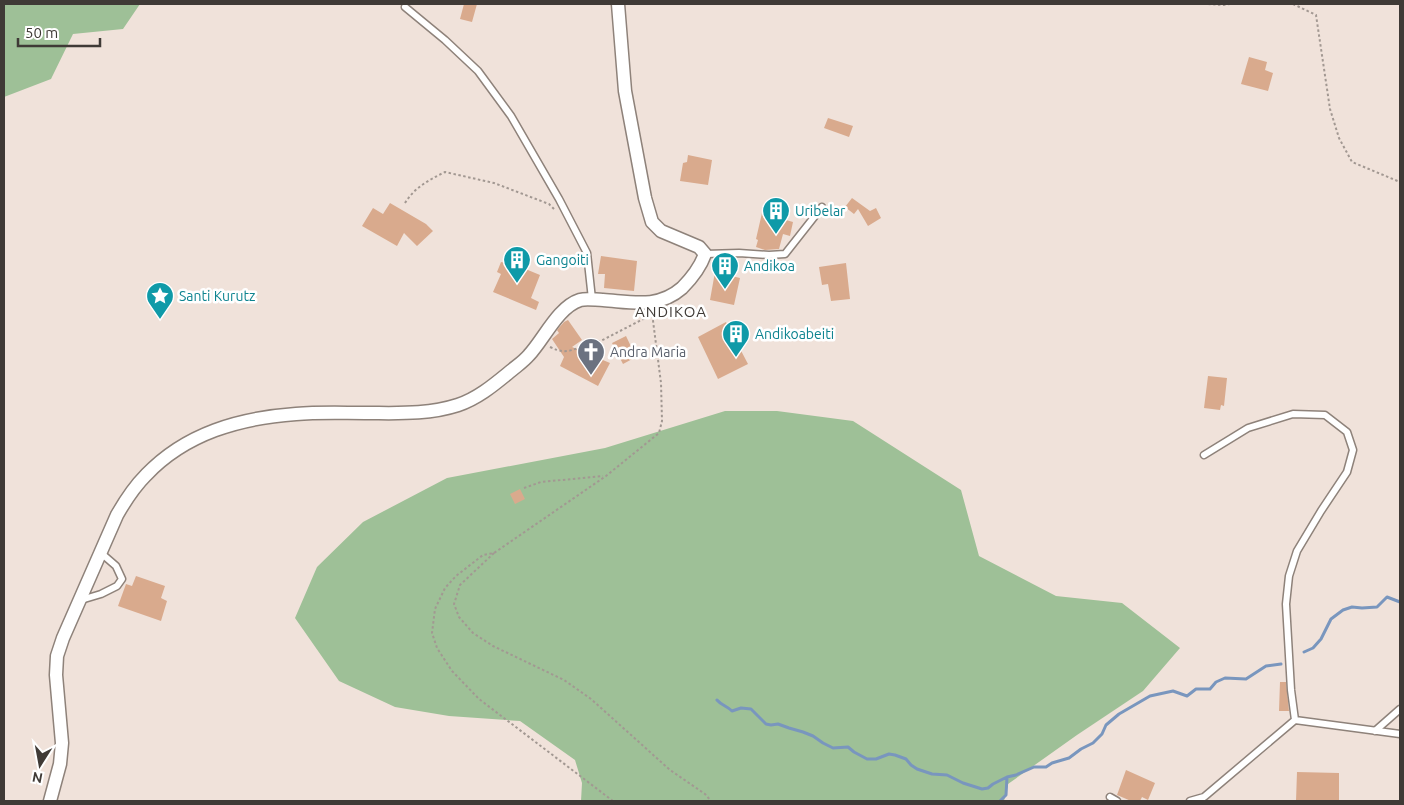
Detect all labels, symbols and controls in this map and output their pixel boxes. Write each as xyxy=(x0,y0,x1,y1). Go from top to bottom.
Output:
scale bar xyxy=(18,15,100,47)
text: 50 m xyxy=(25,24,58,41)
building icon: Uribelar xyxy=(761,196,791,235)
place label: Uribelar xyxy=(795,203,846,219)
building icon: Gangoiti xyxy=(502,245,532,284)
building icon: Andikoa xyxy=(710,251,740,290)
place label: Gangoiti xyxy=(536,252,589,268)
place label: Andikoa xyxy=(744,258,795,274)
place icon: Santi Kurutz xyxy=(145,281,175,320)
place label: Santi Kurutz xyxy=(179,288,255,304)
district label: ANDIKOA xyxy=(635,303,707,320)
building icon: Andikoabeiti xyxy=(721,319,751,358)
place label: Andikoabeiti xyxy=(755,326,834,342)
church icon: Andra Maria xyxy=(576,337,606,376)
place label: Andra Maria xyxy=(610,344,686,360)
north arrow xyxy=(15,740,65,790)
text: N xyxy=(31,769,44,787)

